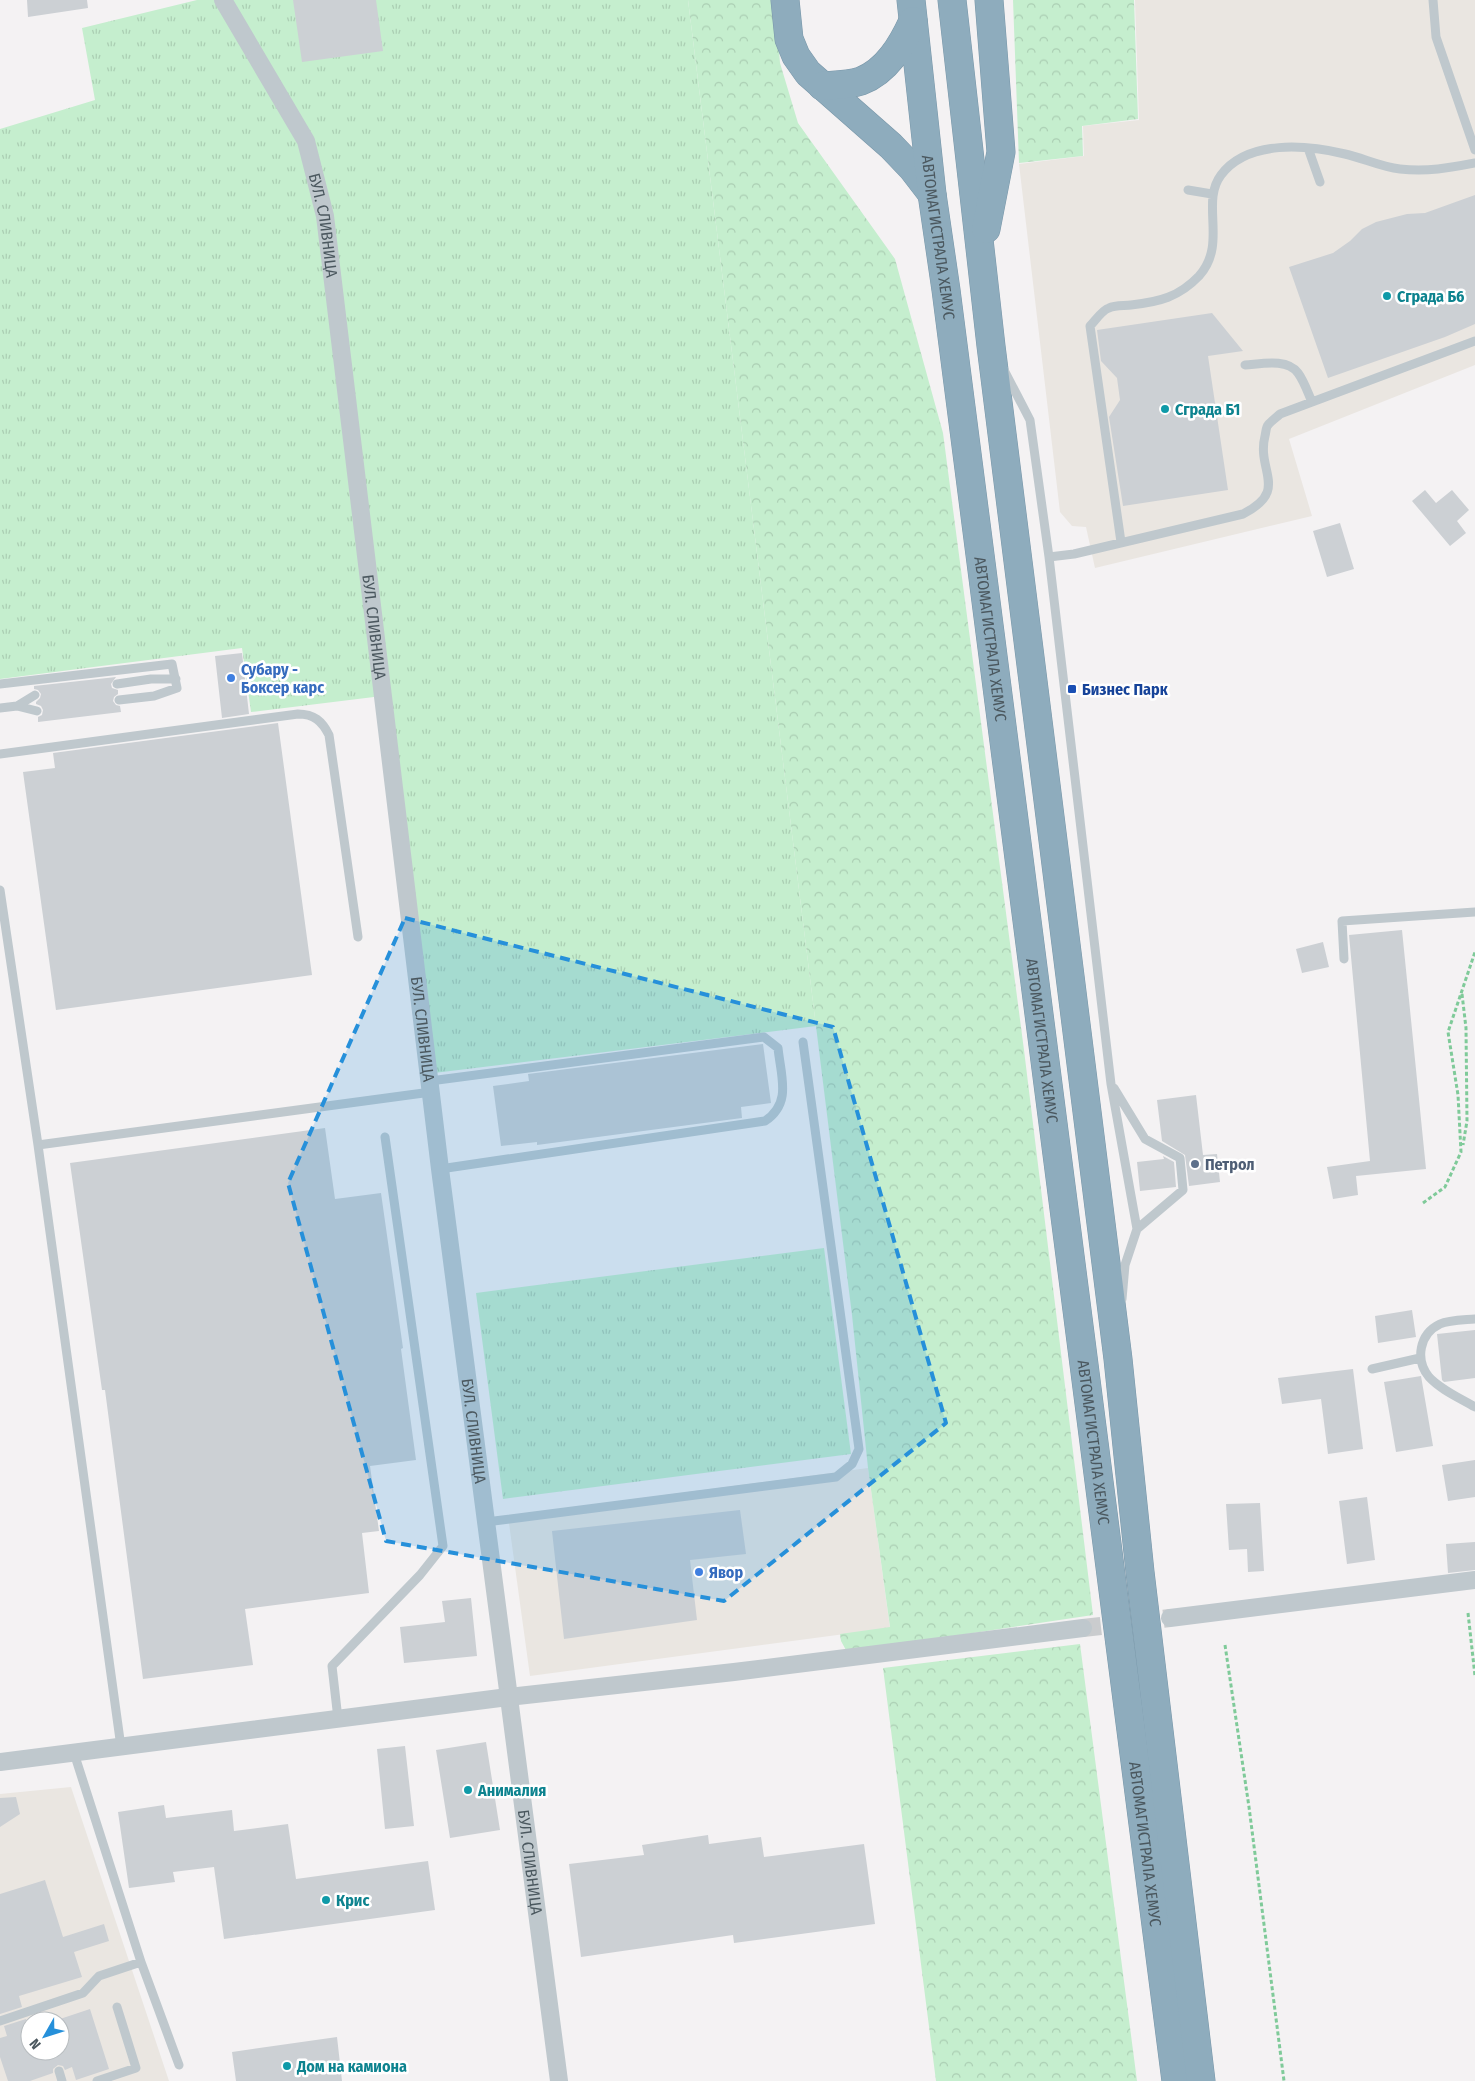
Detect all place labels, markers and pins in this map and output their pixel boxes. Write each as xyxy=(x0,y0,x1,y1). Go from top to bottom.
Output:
place label: Сграда Б6 xyxy=(1397,287,1464,306)
marker: Сграда Б6 xyxy=(1381,290,1393,302)
place label: Сграда Б1 xyxy=(1175,400,1240,419)
marker: Сграда Б1 xyxy=(1159,403,1171,415)
place label: Субару - Боксер карс xyxy=(241,660,324,697)
marker: Субару - Боксер карс xyxy=(225,672,237,684)
place label: Бизнес Парк xyxy=(1082,680,1169,699)
marker: Бизнес Парк xyxy=(1066,683,1078,695)
place label: Петрол xyxy=(1205,1155,1255,1174)
marker: Петрол xyxy=(1189,1158,1201,1170)
place label: Явор xyxy=(709,1563,743,1582)
marker: Явор xyxy=(693,1566,705,1578)
place label: Анималия xyxy=(477,1781,546,1800)
marker: Анималия xyxy=(462,1784,474,1796)
place label: Крис xyxy=(336,1891,369,1910)
marker: Крис xyxy=(320,1894,332,1906)
place label: Дом на камиона xyxy=(296,2057,407,2076)
marker: Дом на камиона xyxy=(281,2060,293,2072)

